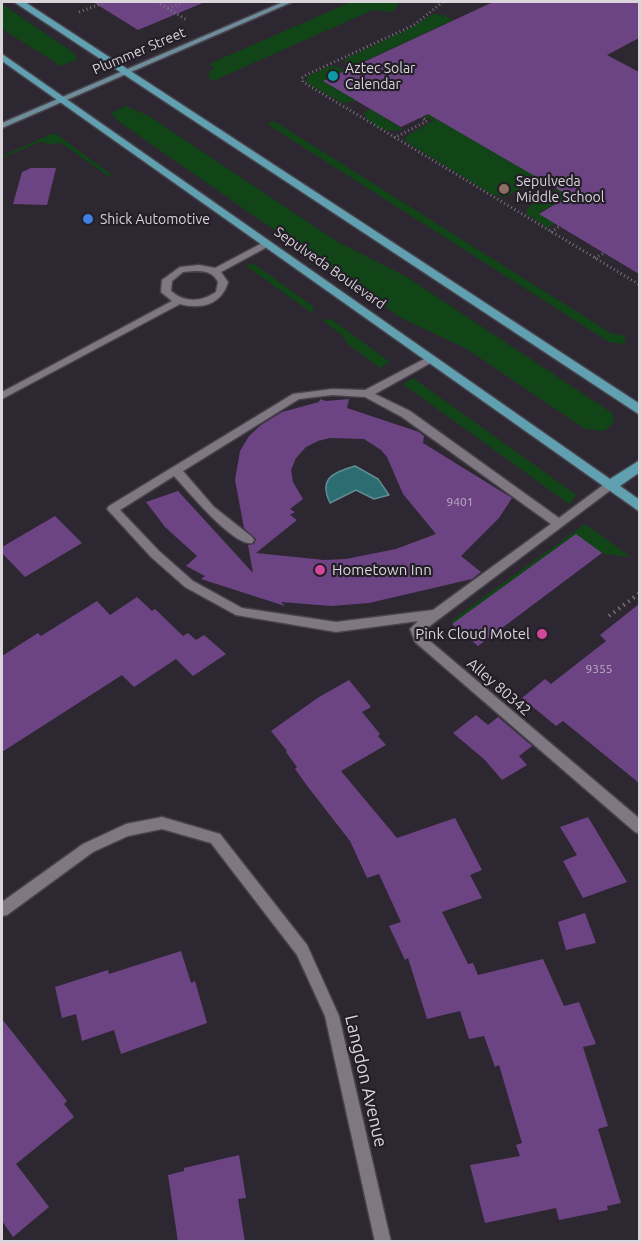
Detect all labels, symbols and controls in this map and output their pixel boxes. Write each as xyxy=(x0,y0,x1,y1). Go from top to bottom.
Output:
street label: Plummer Street xyxy=(90,24,188,78)
place label: Aztec Solar Calendar xyxy=(345,60,415,92)
marker: Aztec Solar Calendar xyxy=(326,69,340,83)
place label: Sepulveda Middle School xyxy=(516,173,604,206)
marker: Sepulveda Middle School xyxy=(497,182,511,196)
place label: Shick Automotive xyxy=(100,211,210,227)
marker: Shick Automotive xyxy=(81,212,95,226)
street label: Sepulveda Boulevard xyxy=(271,223,389,313)
house number: 9401 xyxy=(446,495,474,509)
place label: Hometown Inn xyxy=(332,561,432,579)
marker: Hometown Inn xyxy=(313,563,327,577)
place label: Pink Cloud Motel xyxy=(415,625,530,643)
marker: Pink Cloud Motel xyxy=(535,627,549,641)
street label: Alley 80342 xyxy=(463,654,535,720)
house number: 9355 xyxy=(585,662,613,676)
street label: Langdon Avenue xyxy=(340,1013,392,1149)

